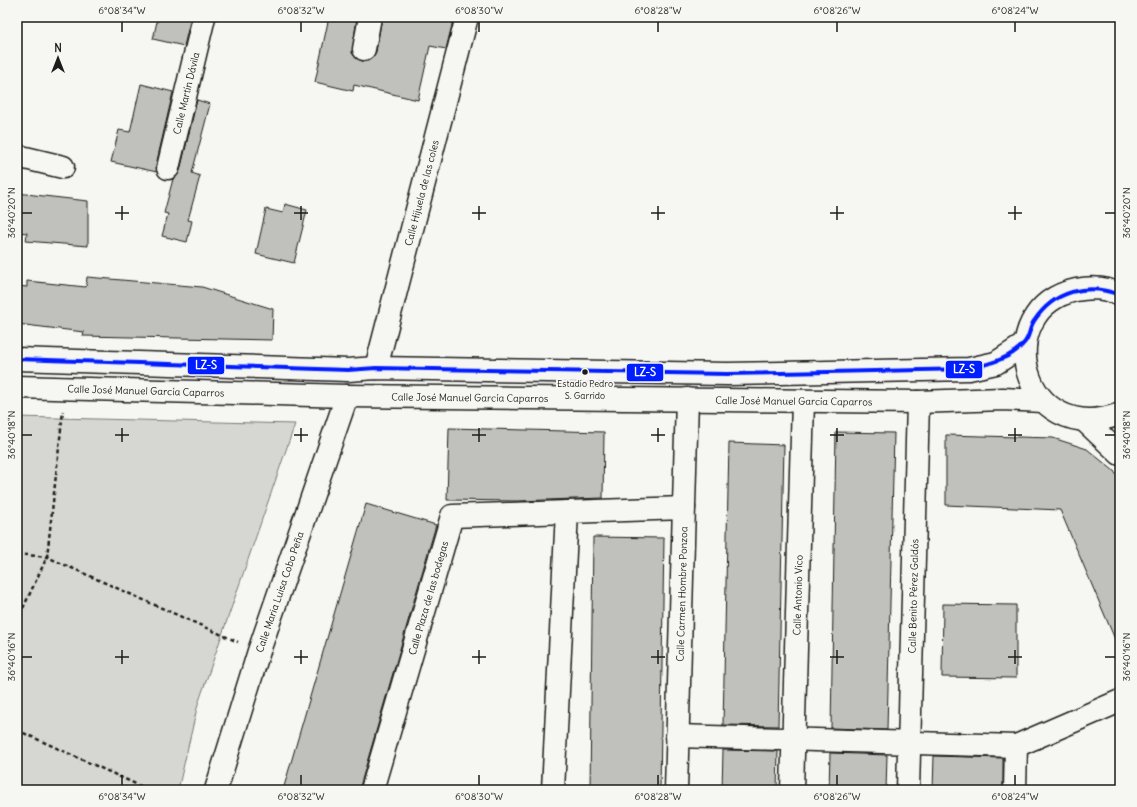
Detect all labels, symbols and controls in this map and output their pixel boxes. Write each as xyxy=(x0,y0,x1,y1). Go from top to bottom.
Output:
text: 6°08'34"W xyxy=(98,4,146,17)
text: 6°08'32"W xyxy=(277,4,325,17)
text: 6°08'30"W xyxy=(455,4,503,17)
text: 6°08'28"W xyxy=(634,4,682,17)
text: 6°08'26"W xyxy=(813,4,861,17)
text: 6°08'24"W xyxy=(992,4,1038,17)
north arrow xyxy=(38,38,78,78)
text: N xyxy=(54,41,62,55)
street label: Calle Martín Dávila xyxy=(170,51,202,136)
street label: Calle Hijuela de las coles xyxy=(402,138,442,247)
text: 36°40'20"N xyxy=(5,187,18,239)
text: 36°40'20"N xyxy=(1120,187,1133,239)
line badge: LZ-S xyxy=(187,356,225,375)
text: LZ-S xyxy=(195,358,217,372)
line badge: LZ-S xyxy=(945,360,983,379)
text: LZ-S xyxy=(953,362,975,376)
line badge: LZ-S xyxy=(626,363,664,382)
text: LZ-S xyxy=(634,365,656,379)
marker: Estadio Pedro S. Garrido xyxy=(580,367,590,377)
place label: Estadio Pedro S. Garrido xyxy=(557,378,613,401)
street label: Calle José Manuel García Caparros xyxy=(67,382,225,400)
street label: Calle José Manuel García Caparros xyxy=(391,390,549,405)
street label: Calle José Manuel García Caparros xyxy=(715,394,873,409)
text: 36°40'18"N xyxy=(5,411,18,459)
text: 36°40'18"N xyxy=(1120,411,1133,459)
street label: Calle Carmen Hombre Ponzoa xyxy=(674,526,690,662)
street label: Calle Maria Luisa Cobo Peña xyxy=(253,530,307,654)
street label: Calle Benito Pérez Galdós xyxy=(906,538,921,653)
street label: Calle Plaza de las bodegas xyxy=(406,539,451,657)
street label: Calle Antonio Vico xyxy=(790,554,806,636)
text: 36°40'16"N xyxy=(5,633,18,681)
text: 36°40'16"N xyxy=(1120,633,1133,681)
text: 6°08'34"W xyxy=(98,790,146,803)
text: 6°08'32"W xyxy=(277,790,325,803)
text: 6°08'30"W xyxy=(455,790,503,803)
text: 6°08'28"W xyxy=(634,790,682,803)
text: 6°08'26"W xyxy=(813,790,861,803)
text: 6°08'24"W xyxy=(992,790,1038,803)

